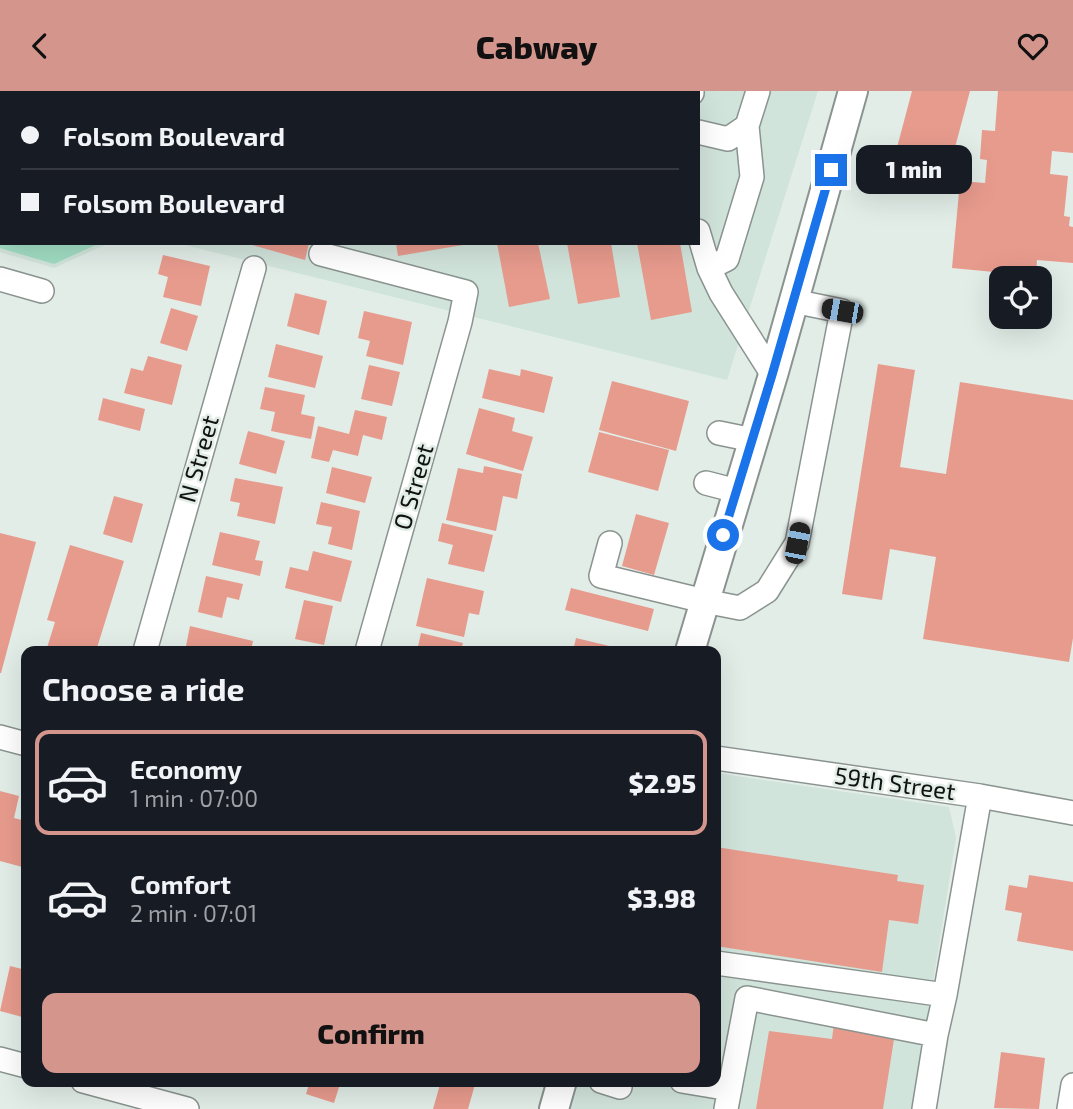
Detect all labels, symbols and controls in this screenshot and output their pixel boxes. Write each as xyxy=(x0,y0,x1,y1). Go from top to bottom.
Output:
icon: back xyxy=(21,27,59,65)
text: Cabway xyxy=(476,27,597,65)
icon: heart xyxy=(1014,27,1052,65)
text: Folsom Boulevard xyxy=(63,120,285,151)
callout: 1 min xyxy=(856,146,971,195)
route end xyxy=(815,154,847,186)
text: 1 min xyxy=(886,155,942,183)
text: Folsom Boulevard xyxy=(63,187,285,218)
map controls xyxy=(989,266,1052,329)
button: locate xyxy=(989,266,1052,329)
car xyxy=(820,297,865,325)
street label: N Street xyxy=(171,412,224,505)
street label: O Street xyxy=(386,440,439,533)
route start xyxy=(707,519,739,551)
car xyxy=(783,520,812,566)
text: Choose a ride xyxy=(42,669,245,707)
icon: car xyxy=(46,751,109,814)
text: Economy xyxy=(130,753,242,784)
street label: 59th Street xyxy=(833,760,958,805)
text: $2.95 xyxy=(629,767,696,798)
text: 1 min · 07:00 xyxy=(130,784,258,812)
icon: car xyxy=(46,866,109,929)
text: Comfort xyxy=(130,868,231,899)
text: $3.98 xyxy=(627,882,696,913)
text: 2 min · 07:01 xyxy=(130,899,257,927)
button: Confirm xyxy=(42,993,700,1073)

